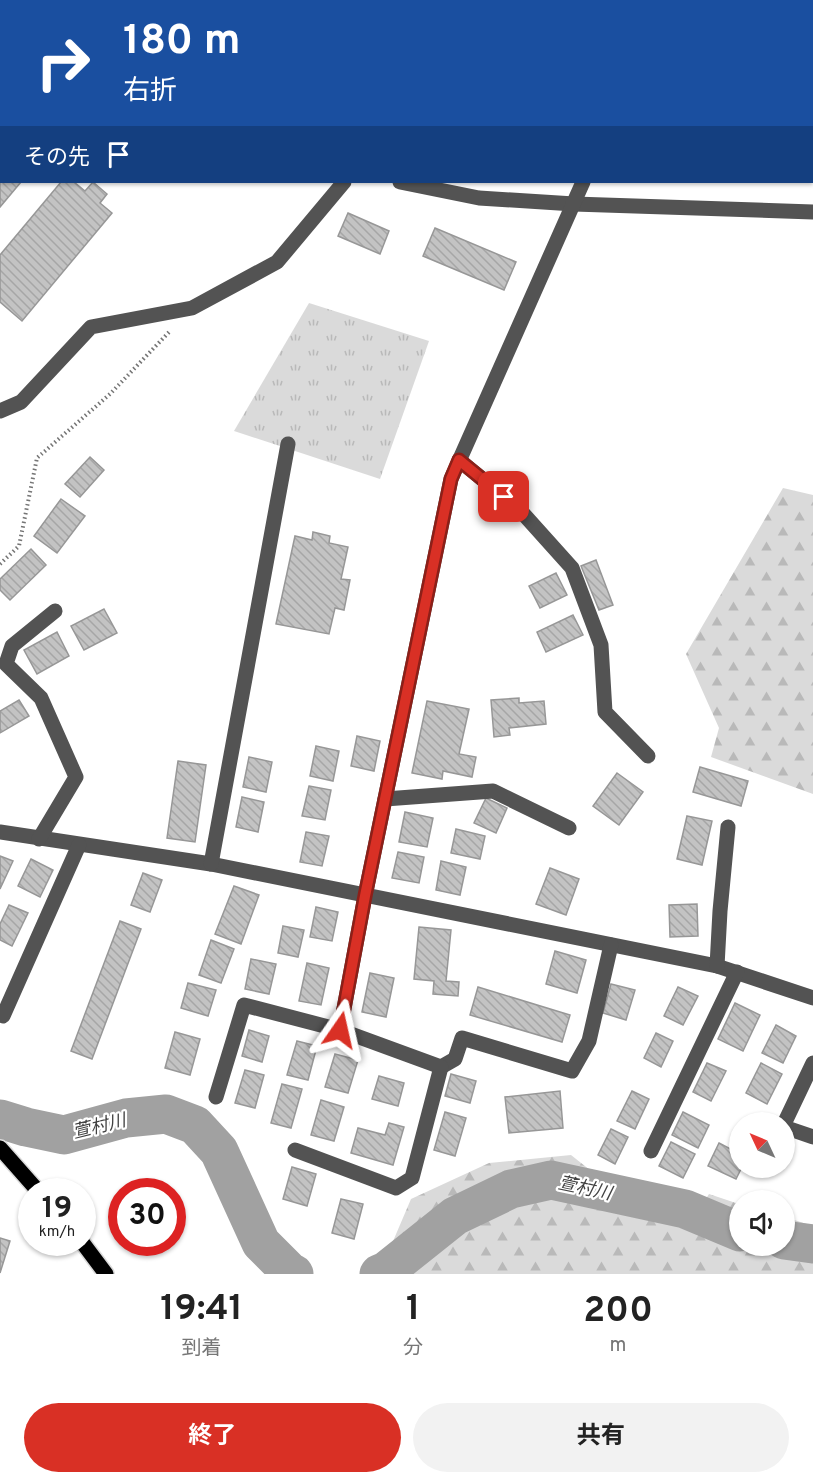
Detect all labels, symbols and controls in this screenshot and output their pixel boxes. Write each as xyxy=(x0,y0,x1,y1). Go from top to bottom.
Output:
text: 180 m xyxy=(123,16,240,69)
icon: right xyxy=(24,24,102,102)
text: 右折 xyxy=(123,75,177,109)
icon: arrive xyxy=(102,138,135,171)
text: その先 xyxy=(24,145,90,172)
pin xyxy=(478,471,529,522)
icon: arrive xyxy=(487,480,520,513)
position arrow xyxy=(308,998,372,1062)
water label: 萱村川 xyxy=(70,1109,130,1145)
north arrow xyxy=(729,1112,795,1178)
map controls xyxy=(729,1112,795,1256)
water label: 萱村川 xyxy=(556,1173,615,1207)
speed limit sign: 30 xyxy=(108,1178,186,1256)
button: sound xyxy=(729,1190,795,1256)
text: 19 xyxy=(42,1191,72,1228)
text: km/h xyxy=(39,1223,75,1242)
text: 19:41 xyxy=(160,1287,243,1333)
text: 1 xyxy=(406,1287,420,1333)
text: 200 xyxy=(583,1289,653,1335)
text: m xyxy=(610,1333,627,1359)
text: 到着 xyxy=(182,1336,222,1362)
text: 分 xyxy=(403,1336,423,1362)
button: 終了 xyxy=(24,1403,401,1472)
button: 共有 xyxy=(413,1403,789,1472)

